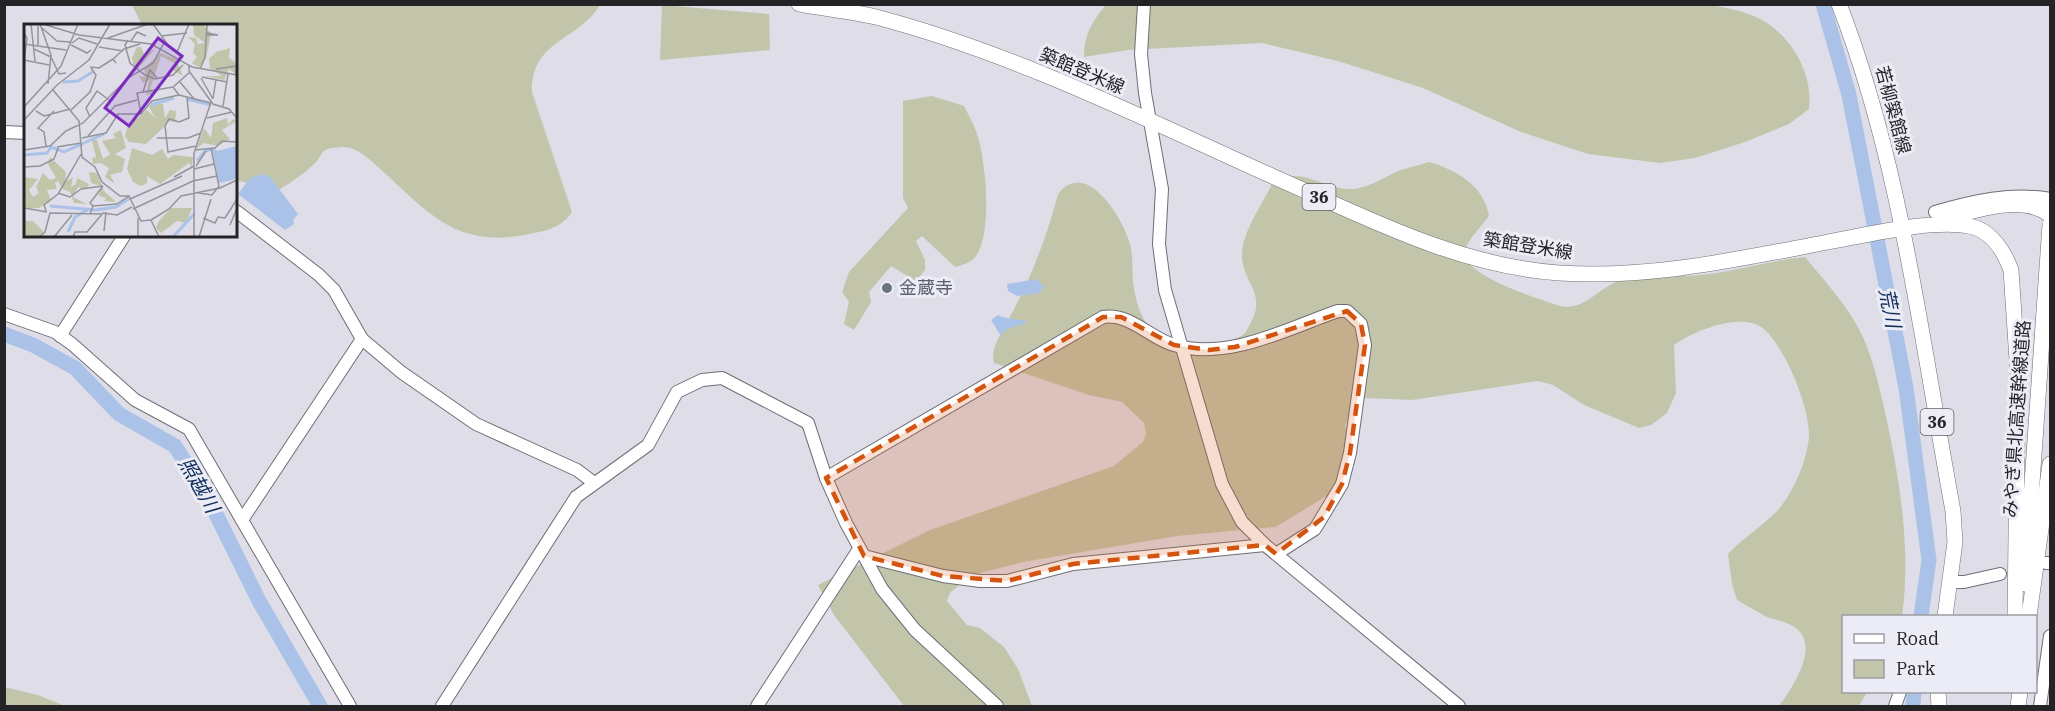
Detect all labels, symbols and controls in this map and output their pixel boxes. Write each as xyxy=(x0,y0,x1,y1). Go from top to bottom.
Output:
inset map xyxy=(24,24,237,237)
street label: 築館登米線 xyxy=(1036,42,1128,99)
street label: 若柳築館線 xyxy=(1871,63,1916,156)
road number: 36 xyxy=(1302,184,1336,210)
street label: 築館登米線 xyxy=(1482,227,1574,264)
place label: 金蔵寺 xyxy=(899,276,953,299)
marker: 金蔵寺 xyxy=(880,281,894,295)
water label: 荒川 xyxy=(1873,286,1908,332)
street label: みやぎ県北高速幹線道路 xyxy=(1998,319,2035,519)
road number: 36 xyxy=(1920,409,1954,435)
water label: 照越川 xyxy=(173,452,227,519)
legend xyxy=(1842,615,2037,693)
text: Road xyxy=(1896,627,1939,650)
text: Park xyxy=(1896,657,1936,680)

